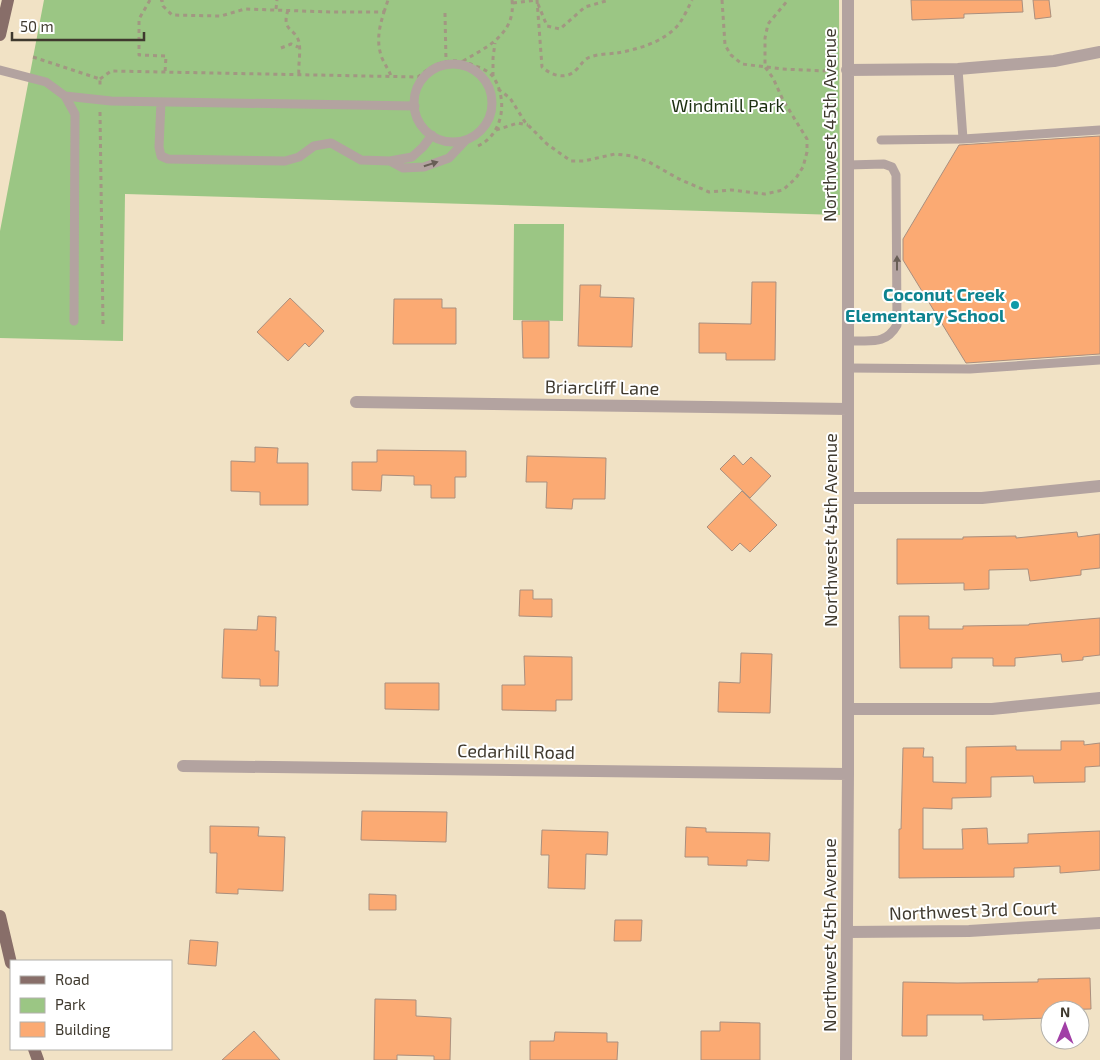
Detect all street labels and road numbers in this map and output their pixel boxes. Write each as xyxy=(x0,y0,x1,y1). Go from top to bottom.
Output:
street label: Northwest 45th Avenue xyxy=(818,28,840,222)
street label: Briarcliff Lane xyxy=(545,375,659,399)
street label: Northwest 45th Avenue xyxy=(819,433,841,627)
street label: Cedarhill Road xyxy=(457,739,575,763)
street label: Northwest 45th Avenue xyxy=(818,838,840,1032)
street label: Northwest 3rd Court xyxy=(889,896,1057,924)

